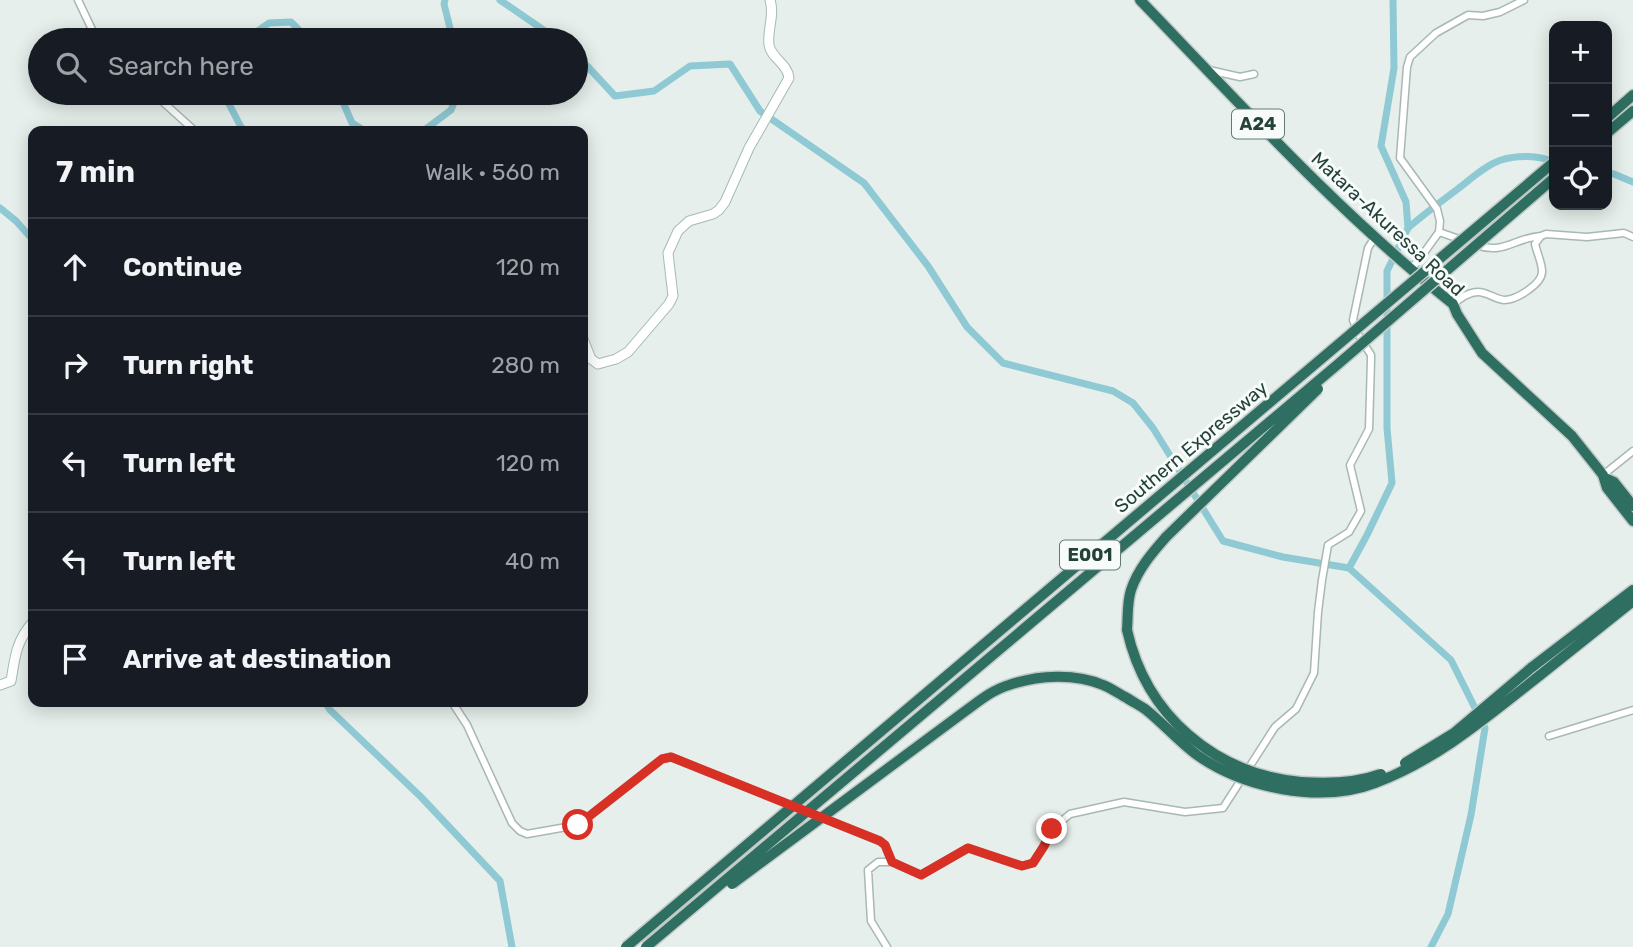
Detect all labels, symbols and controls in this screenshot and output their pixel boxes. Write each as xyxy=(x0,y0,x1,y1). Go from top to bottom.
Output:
map controls xyxy=(1549,21,1612,210)
button: + xyxy=(1549,21,1612,84)
search box xyxy=(28,28,588,105)
icon: search xyxy=(52,48,90,86)
text: Search here xyxy=(108,51,254,82)
button: − xyxy=(1549,84,1612,147)
road number: A24 xyxy=(1232,110,1284,139)
street label: Matara-Akuressa Road xyxy=(1307,147,1469,301)
button: locate xyxy=(1549,147,1612,210)
text: 7 min xyxy=(56,154,135,190)
text: Walk · 560 m xyxy=(425,158,560,186)
icon: ahead xyxy=(56,248,94,286)
text: Continue xyxy=(123,252,242,283)
text: 120 m xyxy=(496,253,560,281)
icon: right xyxy=(56,346,94,384)
text: Turn right xyxy=(123,350,253,381)
text: 280 m xyxy=(491,351,560,379)
street label: Southern Expressway xyxy=(1110,376,1272,518)
icon: left xyxy=(56,444,94,482)
text: Turn left xyxy=(123,448,235,479)
text: 120 m xyxy=(496,449,560,477)
road number: E001 xyxy=(1060,540,1120,570)
icon: left xyxy=(56,542,94,580)
text: Turn left xyxy=(123,546,235,577)
text: 40 m xyxy=(505,547,560,575)
icon: arrive xyxy=(56,640,94,678)
text: Arrive at destination xyxy=(123,644,391,675)
route start xyxy=(562,809,593,840)
route end xyxy=(1036,813,1067,844)

